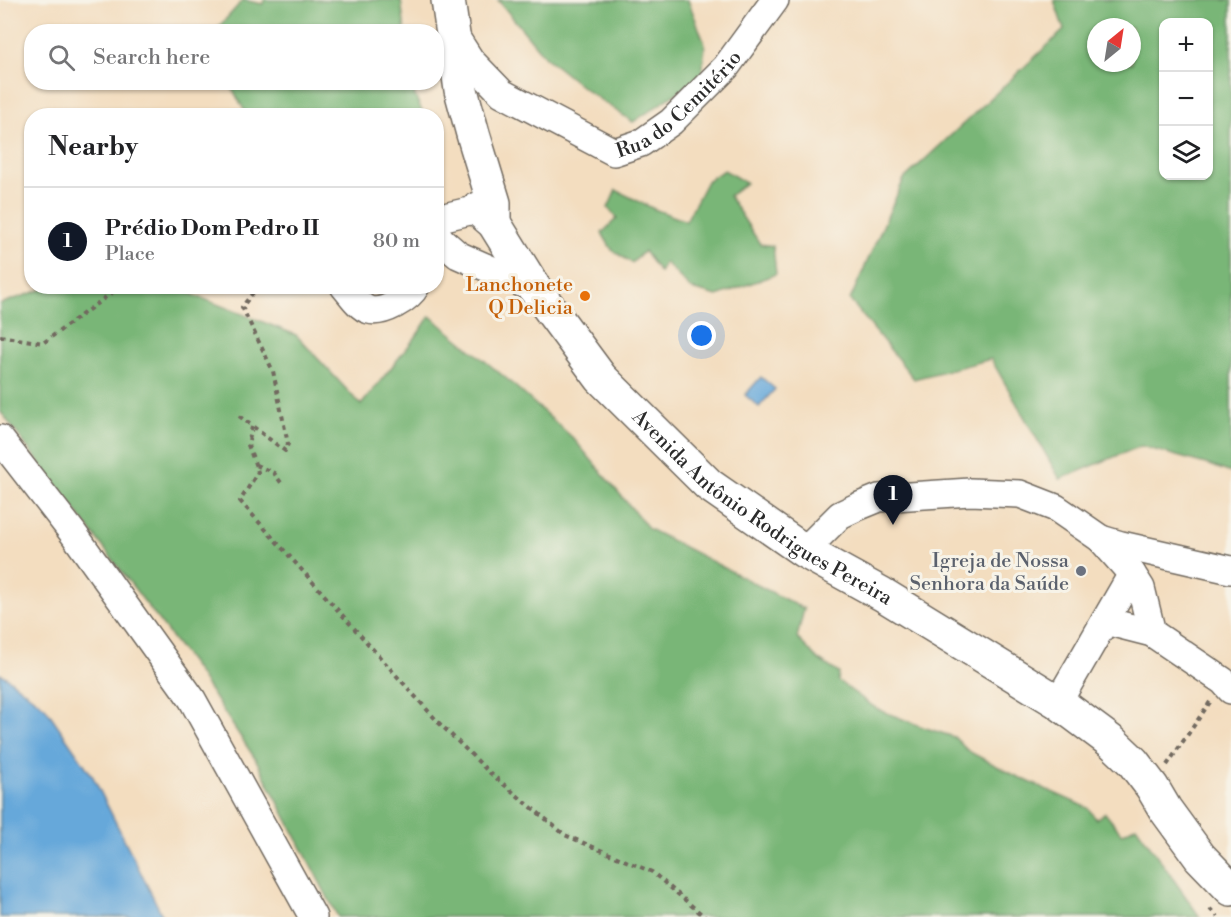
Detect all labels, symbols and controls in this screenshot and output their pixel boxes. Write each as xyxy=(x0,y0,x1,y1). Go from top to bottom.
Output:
north arrow xyxy=(1087,18,1141,72)
map controls xyxy=(1159,18,1213,180)
button: + xyxy=(1159,18,1213,72)
search box xyxy=(24,24,444,90)
icon: search xyxy=(45,41,78,74)
text: Search here xyxy=(93,44,210,71)
street label: Rua do Cemitério xyxy=(613,46,748,164)
button: − xyxy=(1159,72,1213,126)
button: layers xyxy=(1159,126,1213,180)
text: Nearby xyxy=(48,131,138,163)
text: Prédio Dom Pedro II xyxy=(105,215,319,242)
text: 1 xyxy=(63,229,72,254)
text: 80 m xyxy=(373,229,420,254)
text: Place xyxy=(105,242,155,267)
place label: Lanchonete Q Delicia xyxy=(466,273,574,321)
marker: Lanchonete Q Delicia xyxy=(578,289,592,303)
your location xyxy=(687,321,716,350)
street label: Avenida Antônio Rodrigues Pereira xyxy=(626,404,897,612)
pin: 1 xyxy=(874,476,912,525)
place label: Igreja de Nossa Senhora da Saúde xyxy=(909,549,1070,597)
marker: Igreja de Nossa Senhora da Saúde xyxy=(1074,564,1088,578)

